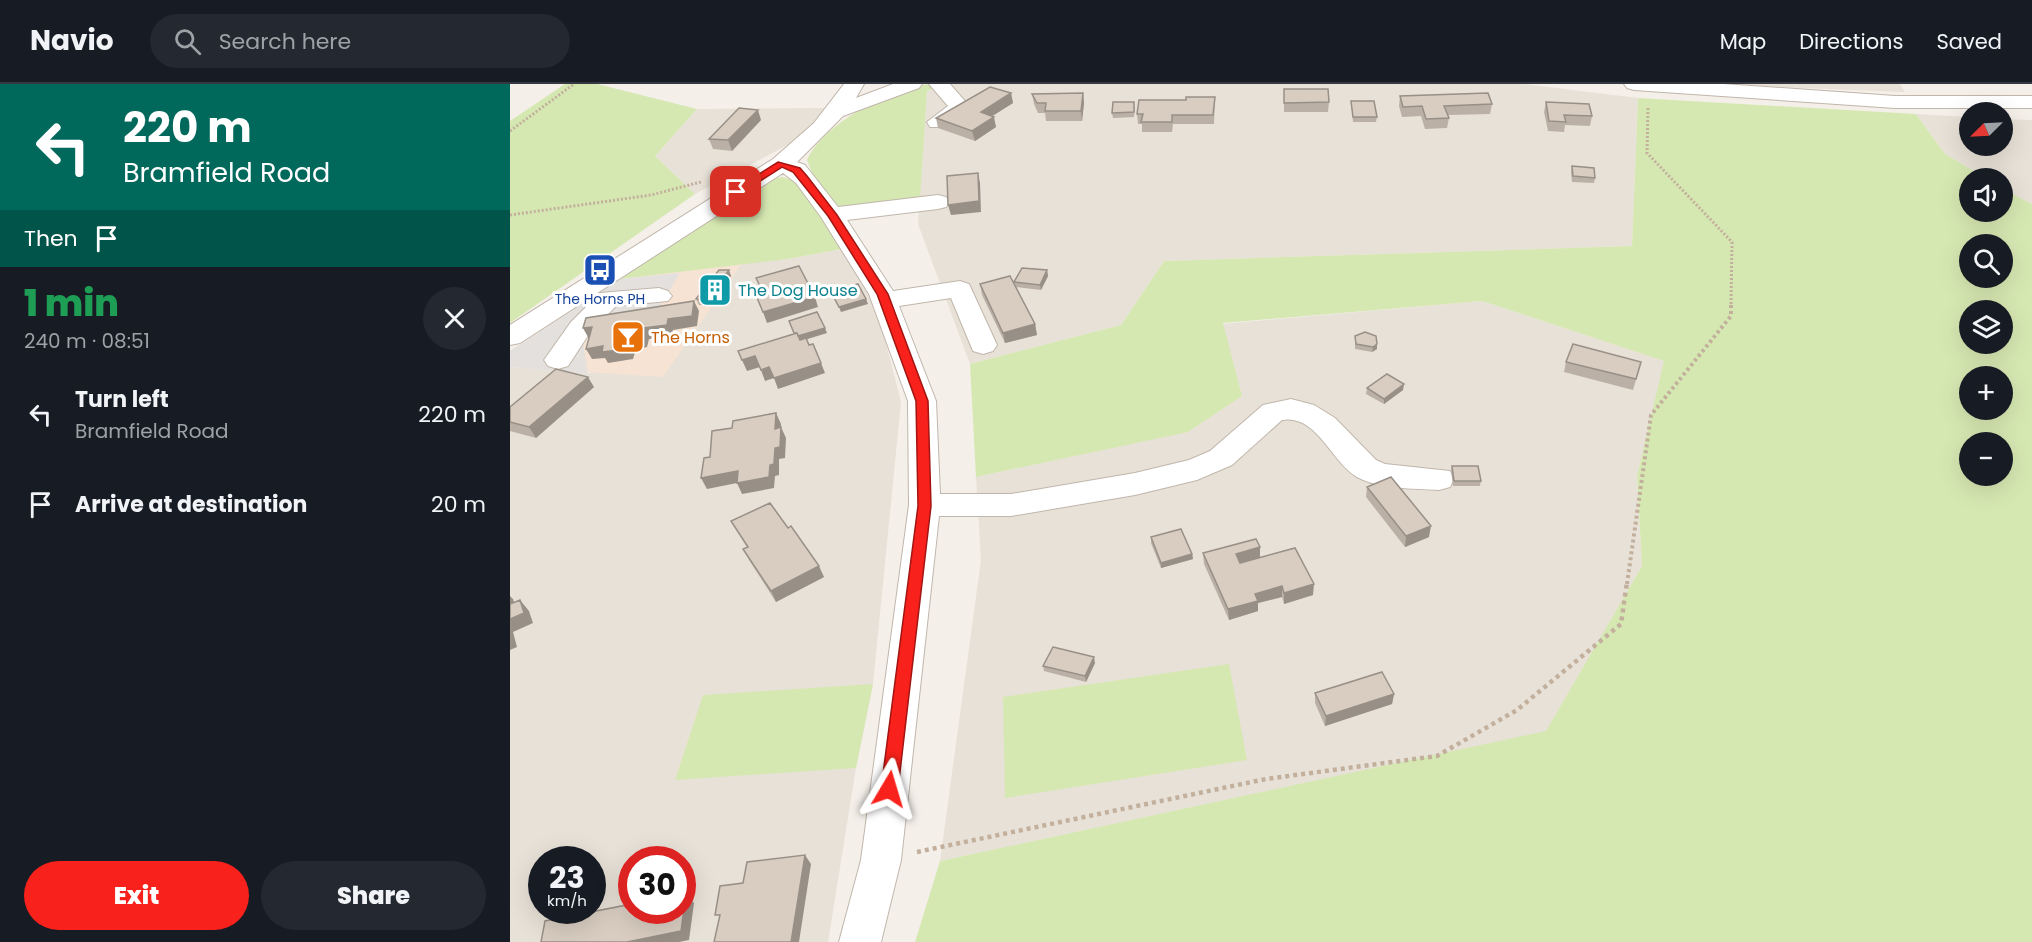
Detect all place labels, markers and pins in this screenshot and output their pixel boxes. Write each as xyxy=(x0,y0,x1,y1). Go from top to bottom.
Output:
pin xyxy=(710,166,761,217)
bus stop icon: The Horns PH xyxy=(582,252,618,288)
building icon: The Dog House xyxy=(697,272,733,308)
place label: The Dog House xyxy=(738,279,858,302)
place label: The Horns PH xyxy=(555,289,645,309)
bar icon: The Horns xyxy=(610,319,646,355)
place label: The Horns xyxy=(651,326,730,349)

